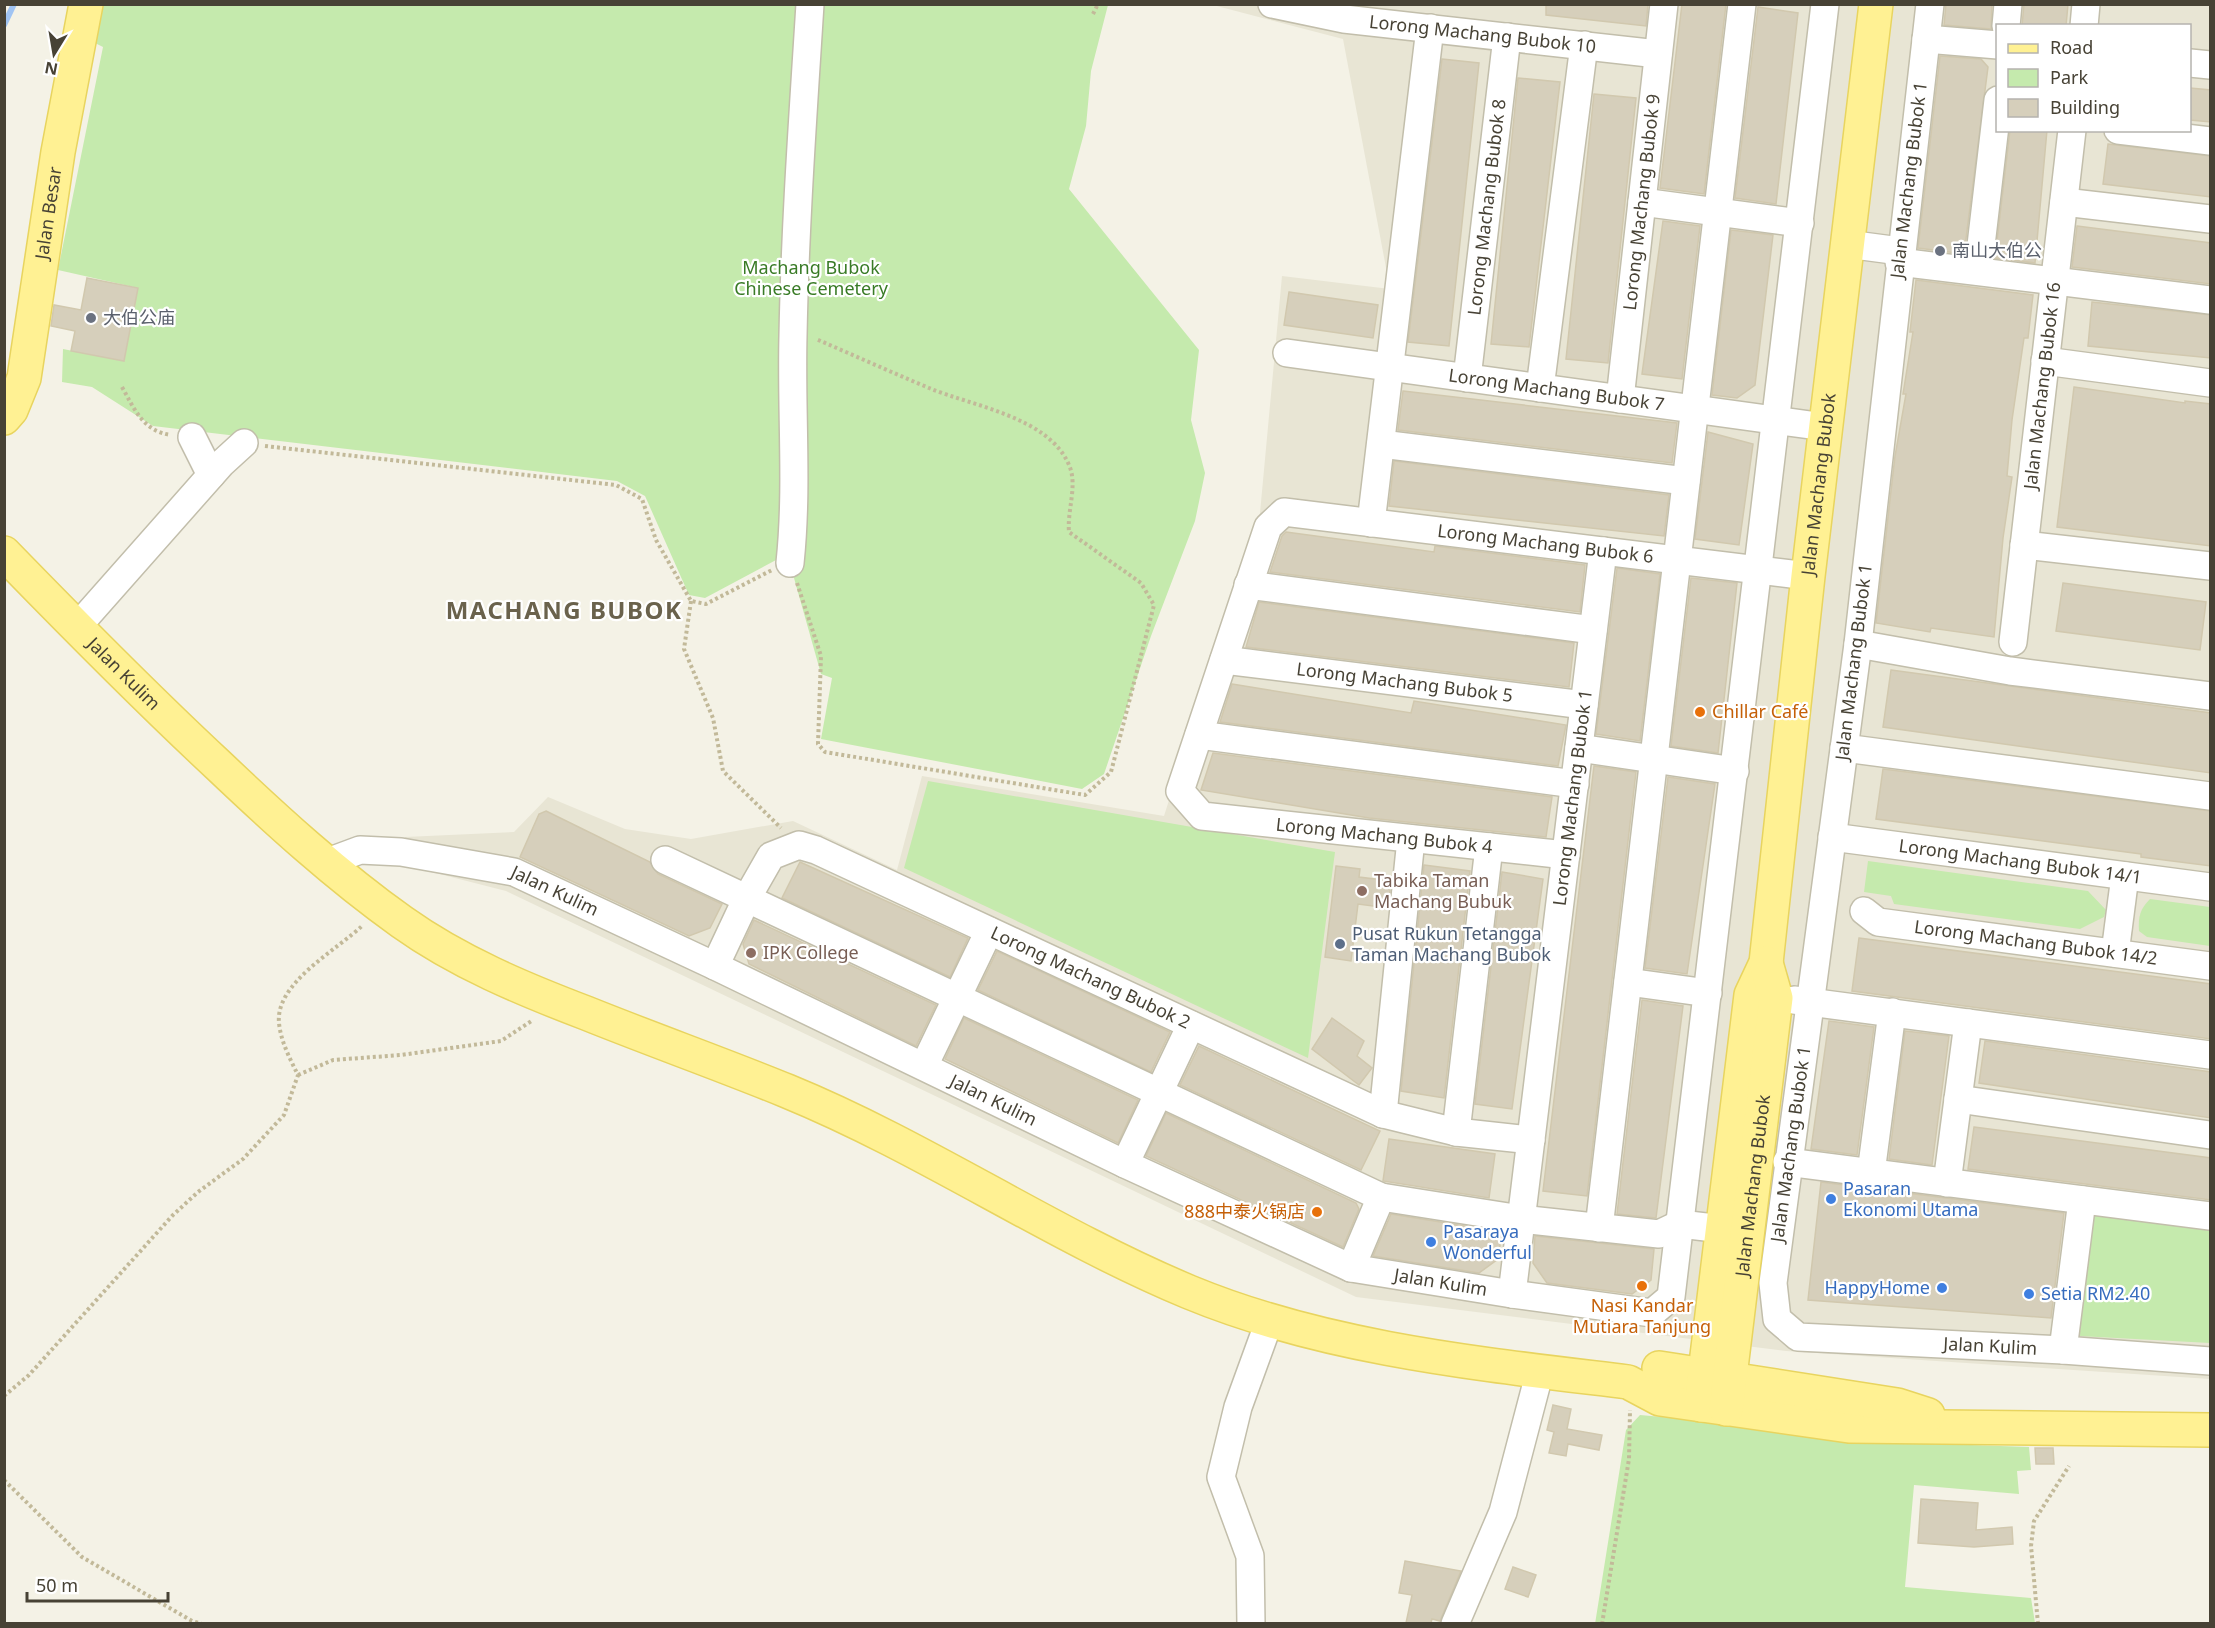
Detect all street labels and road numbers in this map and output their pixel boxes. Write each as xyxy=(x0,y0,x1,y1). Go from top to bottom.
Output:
street label: Lorong Machang Bubok 10 xyxy=(1368,9,1597,58)
street label: Jalan Machang Bubok 1 xyxy=(1884,80,1932,282)
street label: Lorong Machang Bubok 9 xyxy=(1617,93,1665,312)
street label: Lorong Machang Bubok 8 xyxy=(1461,97,1511,317)
street label: Jalan Besar xyxy=(29,164,67,263)
street label: Jalan Machang Bubok 16 xyxy=(2017,281,2065,493)
street label: Lorong Machang Bubok 7 xyxy=(1447,362,1666,416)
street label: Jalan Machang Bubok xyxy=(1795,391,1841,579)
street label: Lorong Machang Bubok 6 xyxy=(1436,518,1655,568)
street label: Jalan Machang Bubok 1 xyxy=(1829,562,1877,764)
street label: Jalan Kulim xyxy=(81,630,166,715)
street label: Lorong Machang Bubok 5 xyxy=(1295,656,1514,707)
street label: Lorong Machang Bubok 1 xyxy=(1547,688,1597,907)
street label: Lorong Machang Bubok 4 xyxy=(1275,812,1494,858)
street label: Lorong Machang Bubok 14/1 xyxy=(1897,833,2144,889)
street label: Jalan Kulim xyxy=(506,858,603,921)
street label: Lorong Machang Bubok 14/2 xyxy=(1913,914,2159,970)
street label: Lorong Machang Bubok 2 xyxy=(987,920,1195,1034)
street label: Jalan Machang Bubok 1 xyxy=(1764,1044,1816,1246)
street label: Jalan Kulim xyxy=(944,1067,1041,1131)
street label: Jalan Machang Bubok xyxy=(1729,1093,1775,1280)
street label: Jalan Kulim xyxy=(1391,1262,1489,1301)
street label: Jalan Kulim xyxy=(1941,1331,2038,1360)

